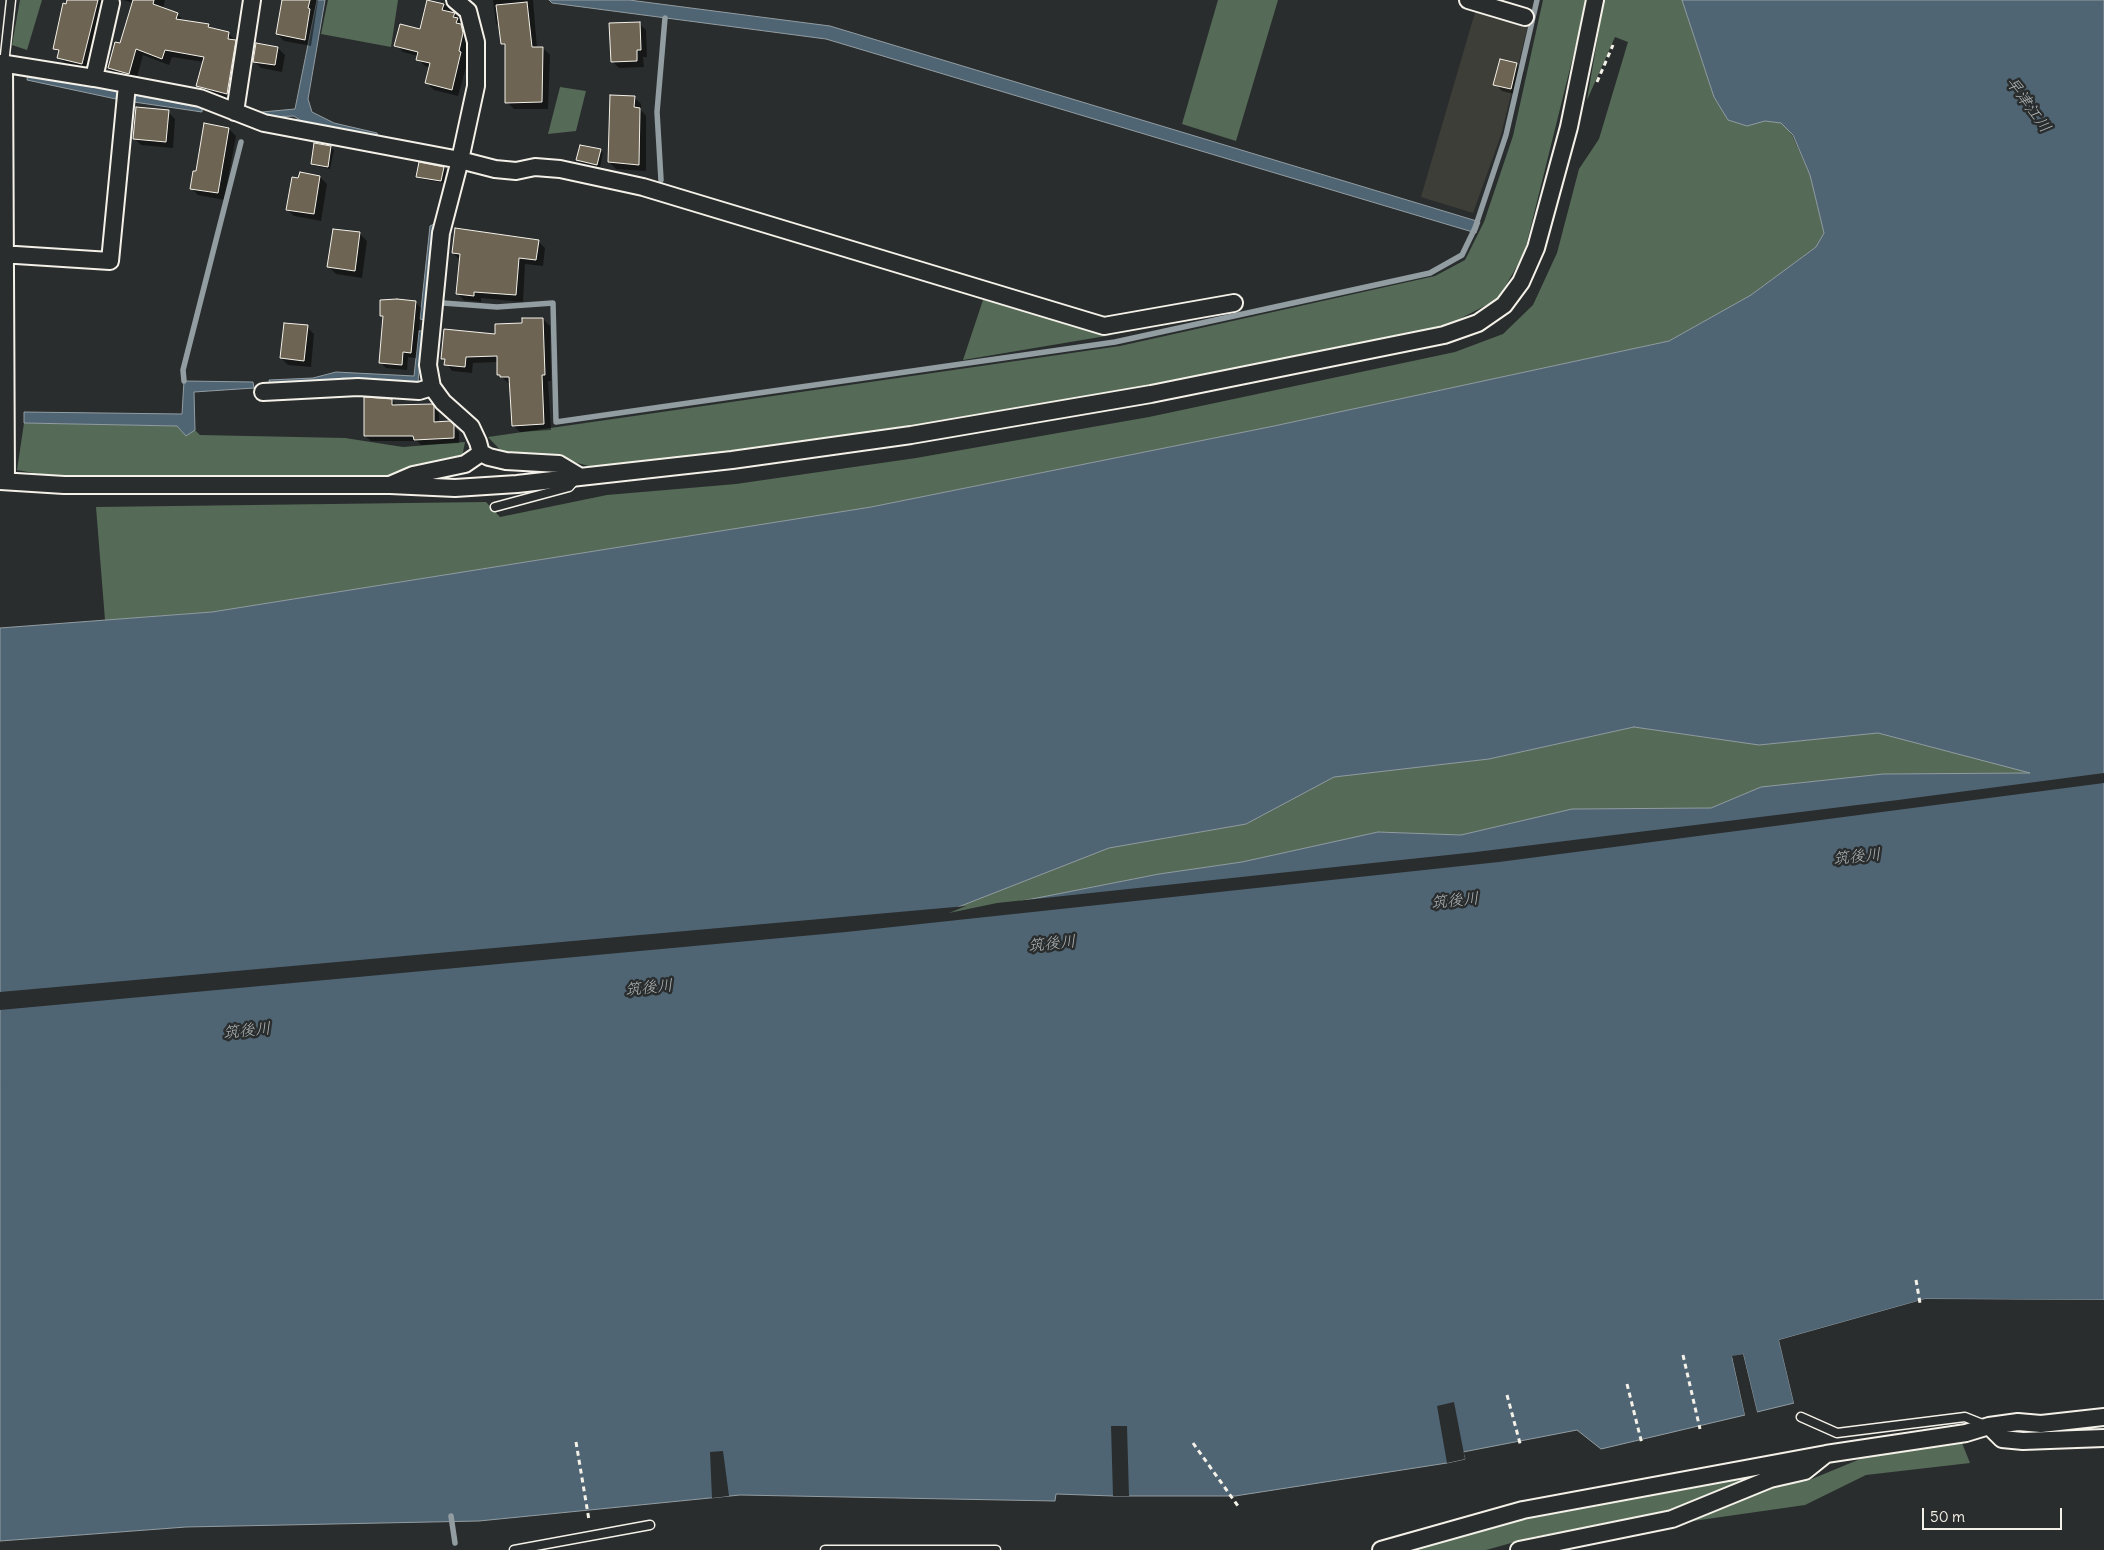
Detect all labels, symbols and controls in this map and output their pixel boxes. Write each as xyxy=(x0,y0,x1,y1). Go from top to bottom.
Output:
water label: 早津江川 xyxy=(2001,73,2055,137)
water label: 筑後川 xyxy=(1832,845,1882,869)
water label: 筑後川 xyxy=(1430,889,1480,913)
water label: 筑後川 xyxy=(1027,932,1077,956)
water label: 筑後川 xyxy=(624,976,674,1000)
water label: 筑後川 xyxy=(222,1019,272,1043)
scale bar xyxy=(1924,1498,2064,1530)
text: 50 m xyxy=(1930,1507,1965,1526)

